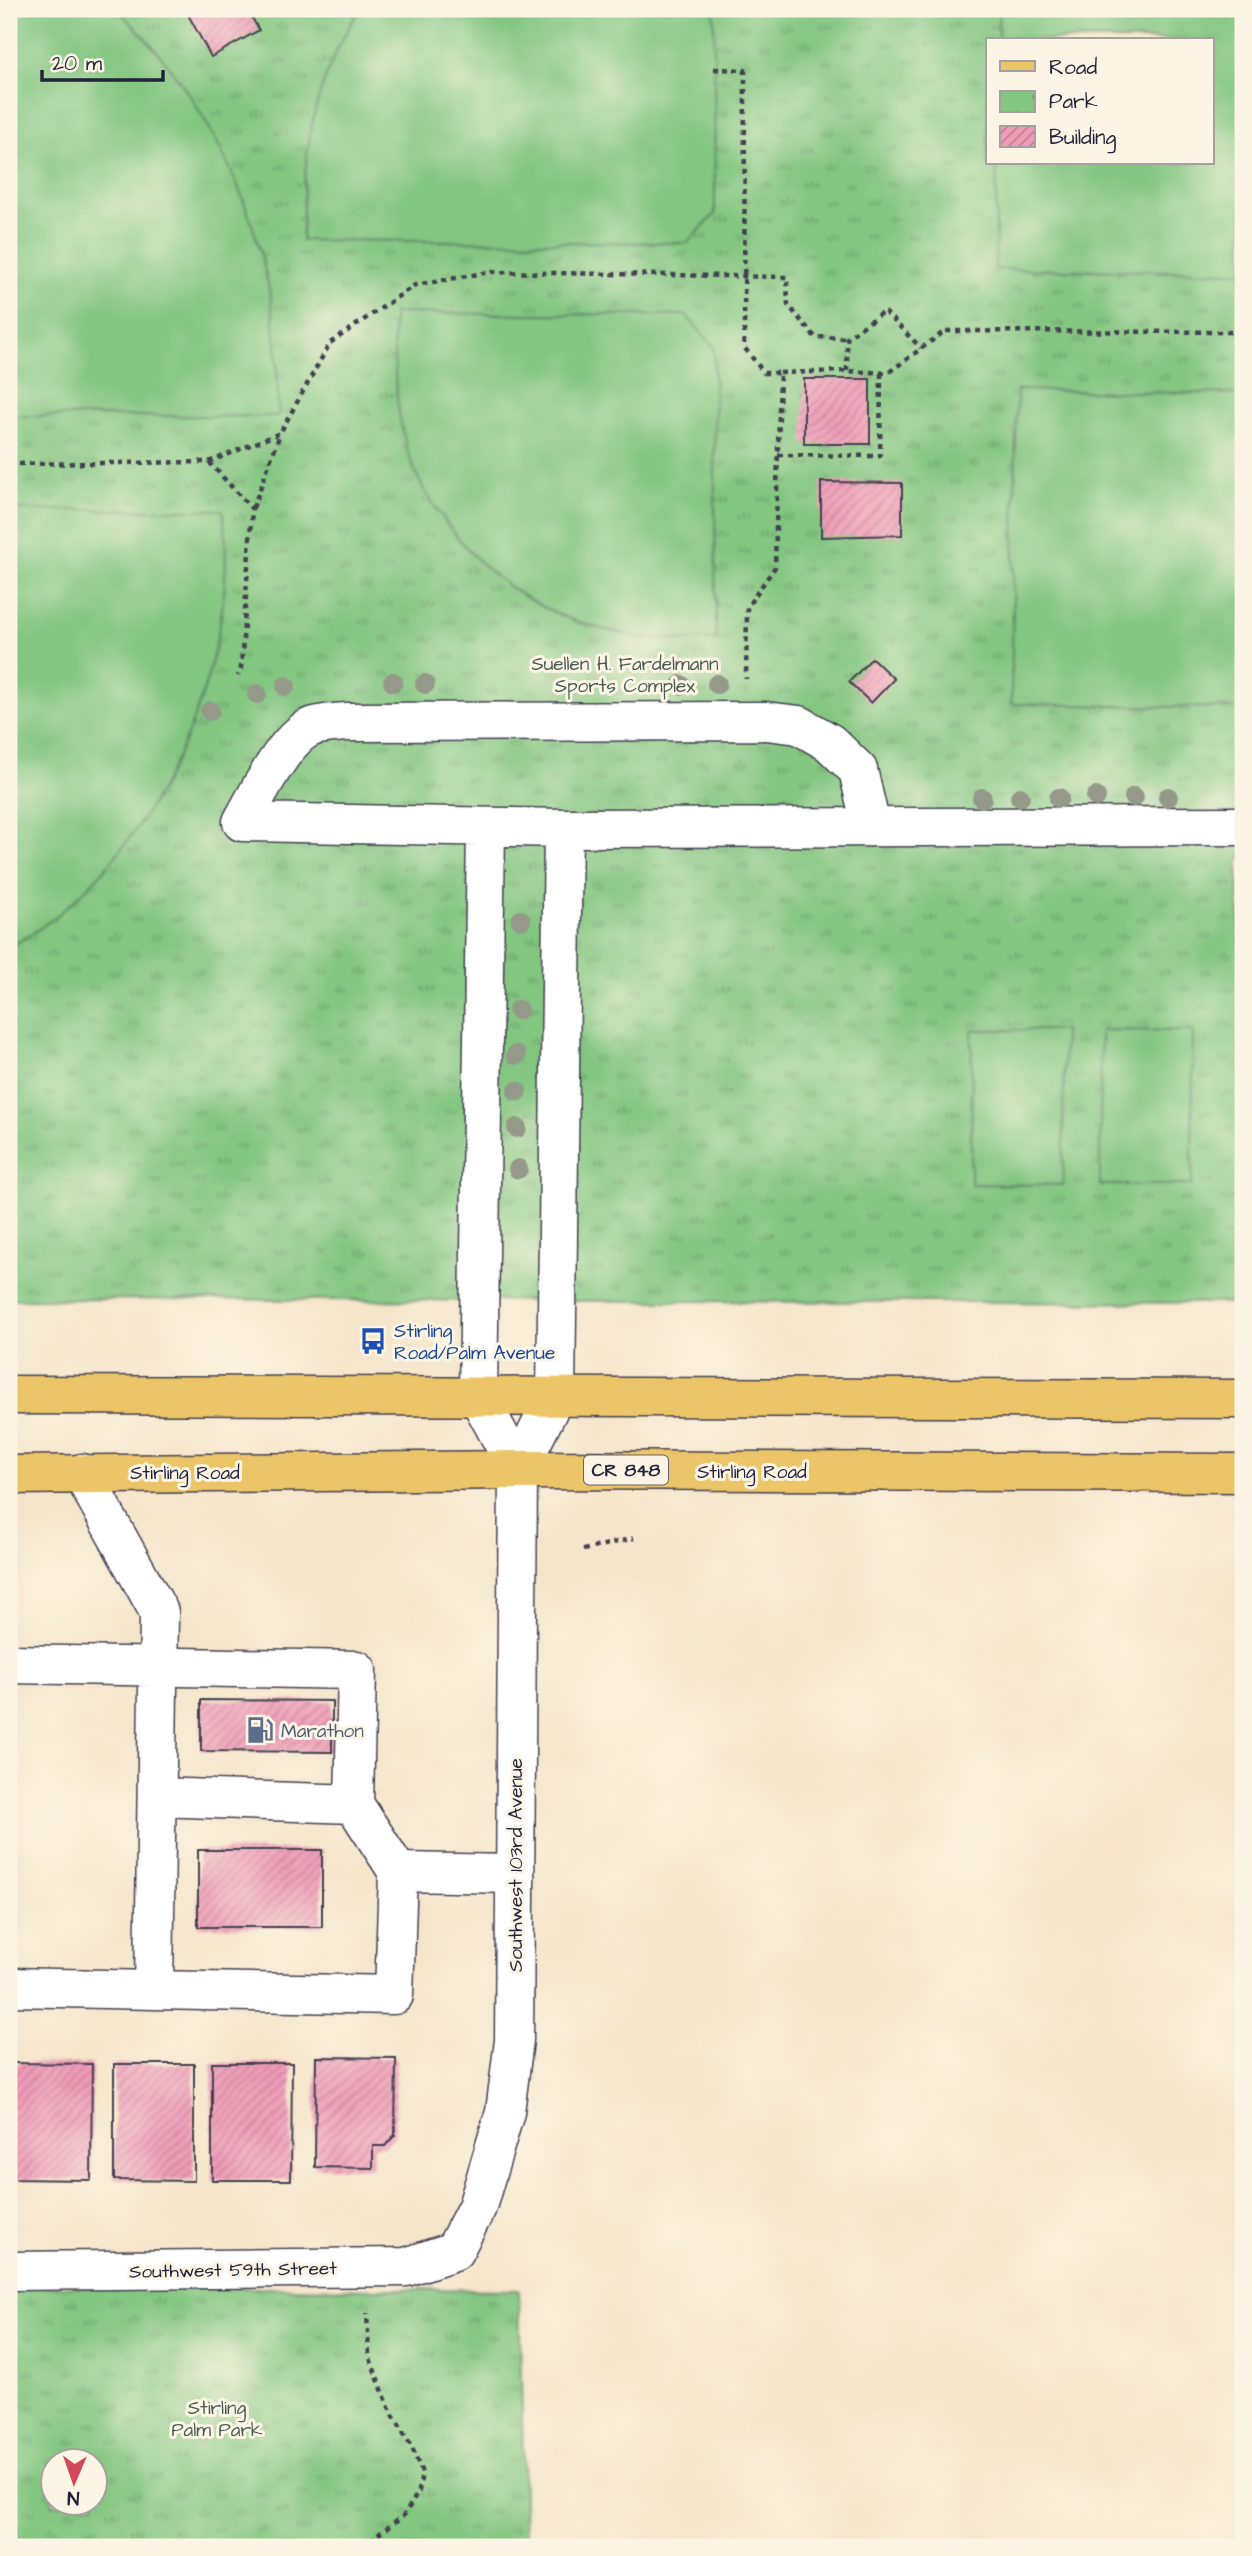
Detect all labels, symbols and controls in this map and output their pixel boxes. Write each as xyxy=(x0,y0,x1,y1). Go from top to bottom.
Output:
scale bar xyxy=(42,38,163,82)
legend xyxy=(986,38,1214,164)
text: 20 m xyxy=(52,49,103,78)
text: Road xyxy=(1049,53,1097,82)
text: Park xyxy=(1049,87,1098,116)
text: Building xyxy=(1049,123,1117,154)
park label: Suellen H. Fardelmann Sports Complex xyxy=(531,651,719,700)
place label: Stirling Road/Palm Avenue xyxy=(394,1318,555,1367)
bus stop icon: Stirling Road/Palm Avenue xyxy=(358,1326,388,1356)
road number: CR 848 xyxy=(584,1456,668,1484)
street label: Stirling Road xyxy=(697,1459,807,1487)
street label: Stirling Road xyxy=(130,1460,240,1488)
fuel station icon: Marathon xyxy=(245,1715,275,1745)
place label: Marathon xyxy=(281,1718,364,1745)
street label: Southwest 103rd Avenue xyxy=(503,1758,530,1972)
street label: Southwest 59th Street xyxy=(129,2255,337,2286)
park label: Stirling Palm Park xyxy=(171,2395,263,2444)
north arrow xyxy=(38,2448,108,2518)
text: N xyxy=(67,2484,80,2511)

